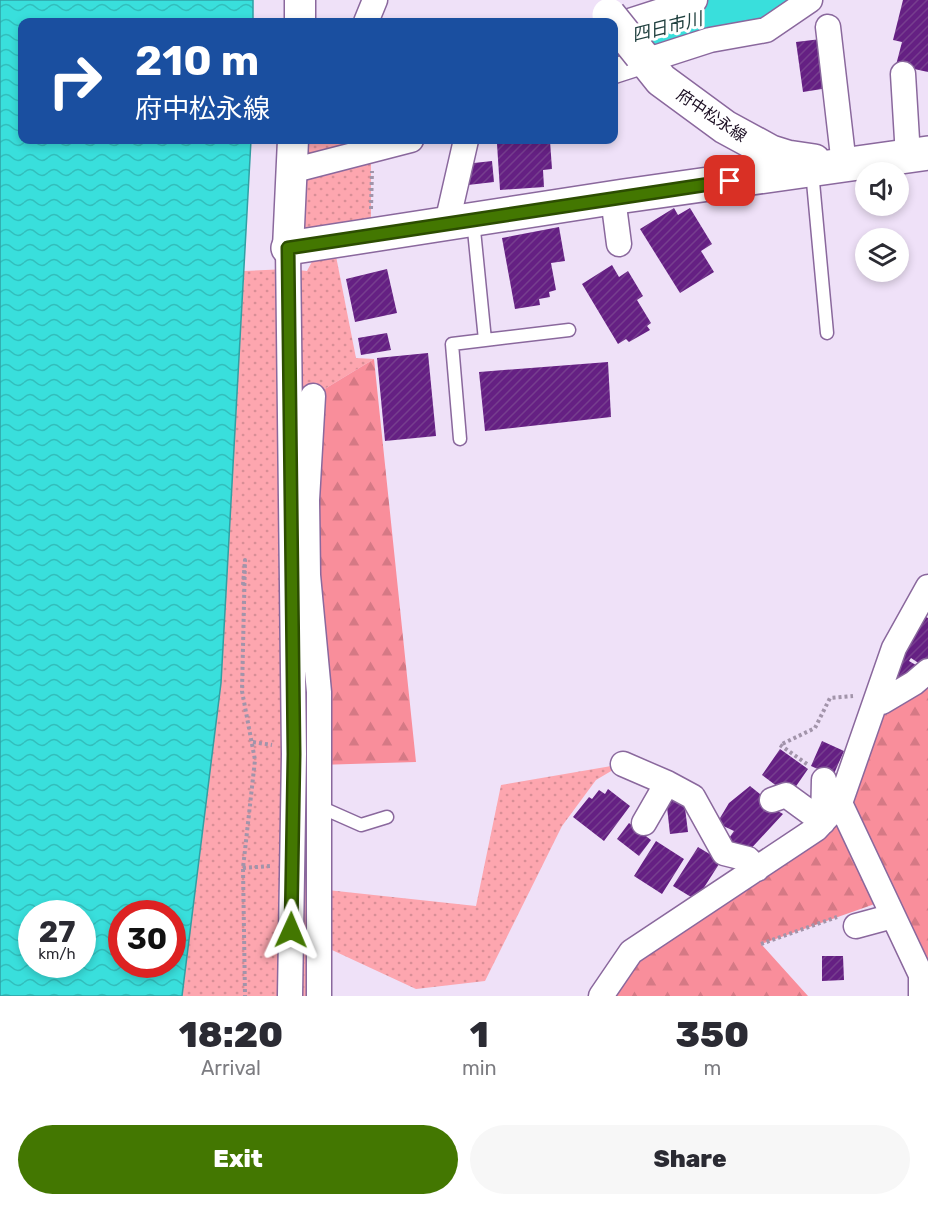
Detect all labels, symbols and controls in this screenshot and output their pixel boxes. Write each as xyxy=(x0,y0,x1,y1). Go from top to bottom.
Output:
water label: 四日市川 xyxy=(629,7,707,46)
text: 210 m xyxy=(135,36,259,86)
icon: right xyxy=(36,42,114,120)
street label: 府中松永線 xyxy=(673,85,750,146)
text: 府中松永線 xyxy=(135,93,270,125)
pin xyxy=(704,155,755,206)
map controls xyxy=(855,162,909,282)
button: sound xyxy=(855,162,909,216)
icon: arrive xyxy=(713,164,746,197)
button: layers xyxy=(855,228,909,282)
position arrow xyxy=(259,898,323,962)
speed limit sign: 30 xyxy=(108,900,186,978)
text: 27 xyxy=(39,914,75,950)
text: km/h xyxy=(38,945,76,963)
text: 18:20 xyxy=(179,1013,283,1056)
text: 1 xyxy=(470,1013,489,1056)
text: 350 xyxy=(675,1013,749,1056)
text: Arrival xyxy=(201,1056,261,1080)
text: min xyxy=(462,1056,497,1080)
text: m xyxy=(703,1056,721,1080)
button: Exit xyxy=(18,1125,458,1194)
button: Share xyxy=(470,1125,910,1194)

